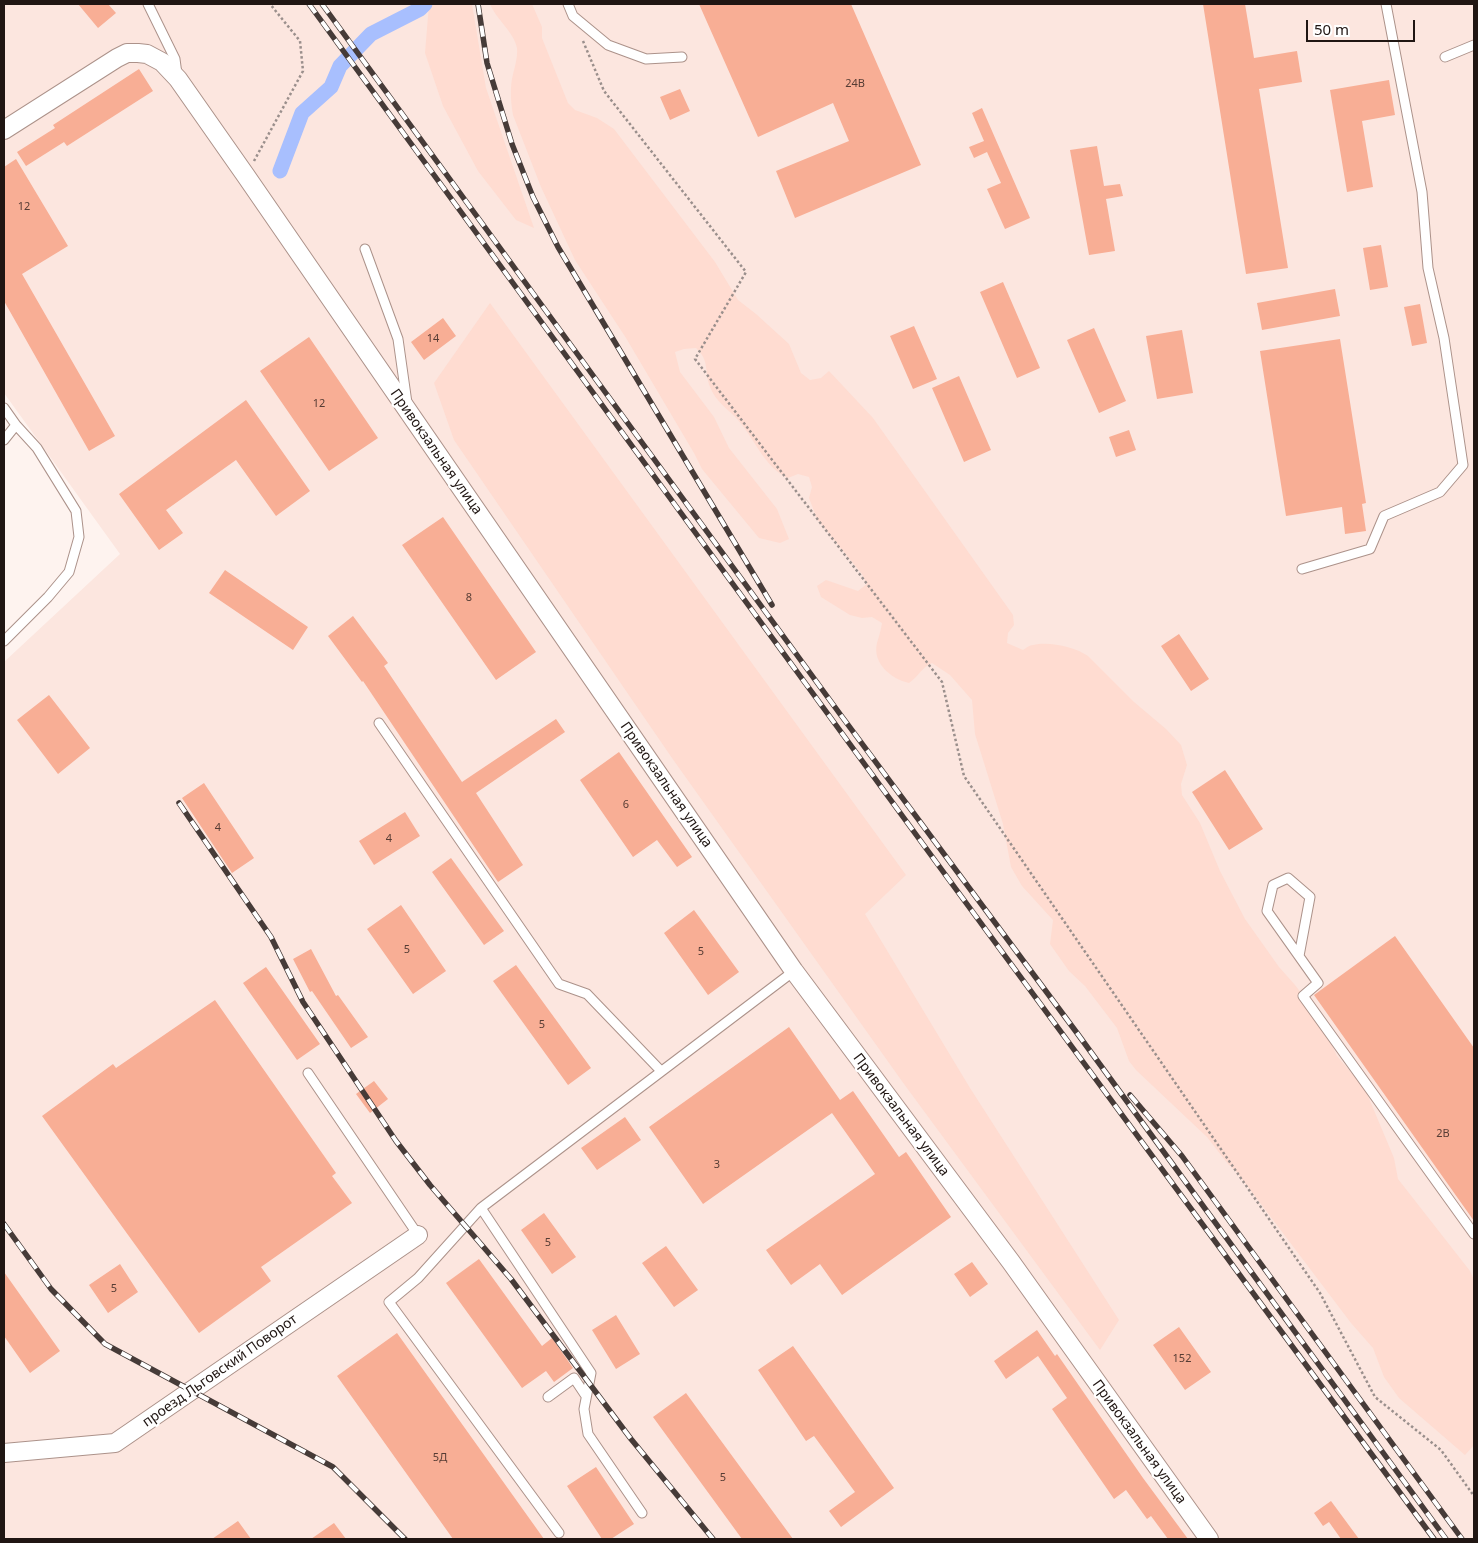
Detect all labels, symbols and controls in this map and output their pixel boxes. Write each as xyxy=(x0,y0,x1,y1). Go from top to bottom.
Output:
scale bar xyxy=(1308,10,1417,42)
text: 50 m xyxy=(1314,19,1349,39)
house number: 24В xyxy=(845,77,865,91)
house number: 12 xyxy=(18,200,30,214)
house number: 14 xyxy=(427,332,439,346)
street label: Привокзальная улица xyxy=(386,386,486,518)
house number: 12 xyxy=(313,397,325,411)
house number: 8 xyxy=(466,591,472,605)
street label: Привокзальная улица xyxy=(616,719,716,851)
house number: 6 xyxy=(623,798,629,812)
house number: 4 xyxy=(215,821,221,835)
house number: 4 xyxy=(386,832,392,846)
house number: 5 xyxy=(404,943,410,957)
house number: 5 xyxy=(698,945,704,959)
house number: 5 xyxy=(539,1018,545,1032)
street label: Привокзальная улица xyxy=(849,1050,953,1180)
house number: 2В xyxy=(1436,1127,1450,1141)
house number: 3 xyxy=(714,1158,720,1172)
house number: 5 xyxy=(545,1236,551,1250)
house number: 5 xyxy=(111,1282,117,1296)
street label: проезд Льговский Поворот xyxy=(139,1311,301,1431)
house number: 152 xyxy=(1173,1352,1191,1366)
street label: Привокзальная улица xyxy=(1088,1377,1190,1507)
house number: 5Д xyxy=(433,1451,447,1465)
house number: 5 xyxy=(720,1471,726,1485)

